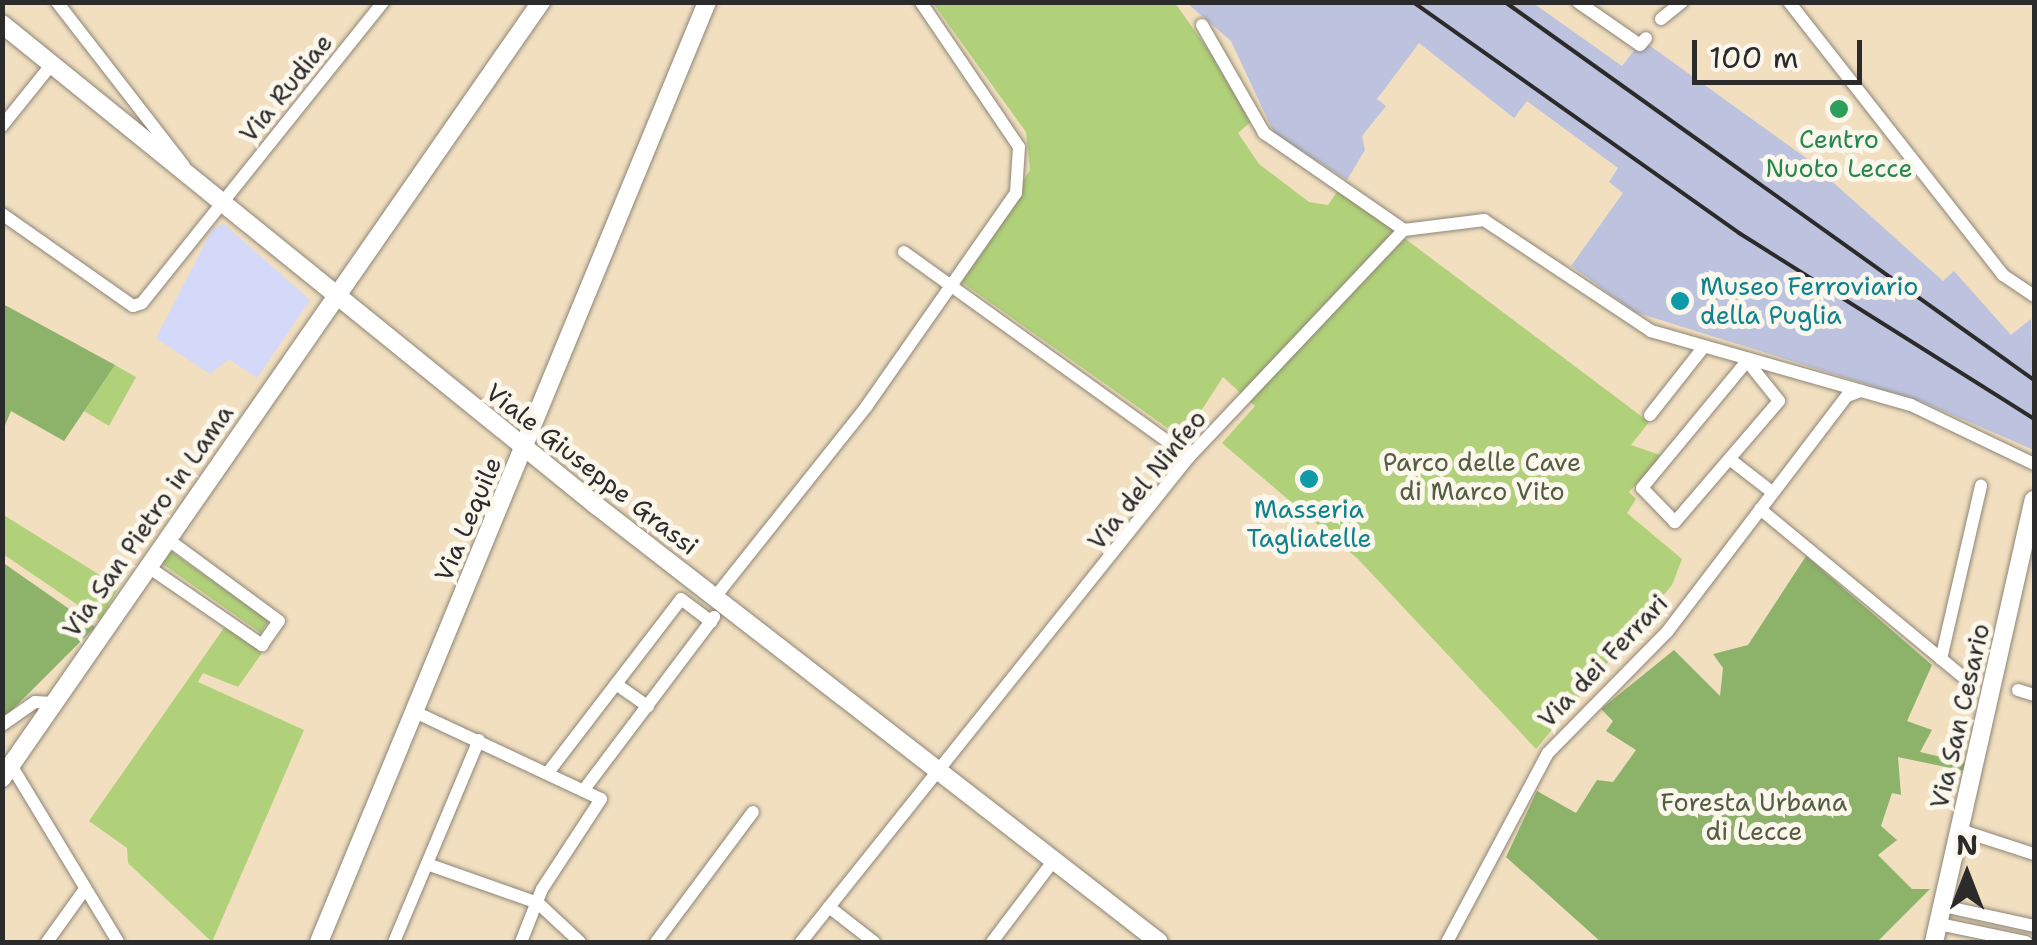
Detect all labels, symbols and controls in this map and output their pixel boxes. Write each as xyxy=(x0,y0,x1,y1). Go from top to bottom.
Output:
scale bar xyxy=(1697,20,1867,82)
street label: Via Rudiae xyxy=(233,28,339,148)
text: 100 m xyxy=(1709,37,1799,78)
marker: Centro Nuoto Lecce xyxy=(1828,98,1850,120)
place label: Centro Nuoto Lecce xyxy=(1765,125,1913,184)
place label: Museo Ferroviario della Puglia xyxy=(1700,272,1918,331)
marker: Museo Ferroviario della Puglia xyxy=(1669,290,1691,312)
street label: Viale Giuseppe Grassi xyxy=(480,377,704,561)
street label: Via San Pietro in Lama xyxy=(56,399,240,643)
street label: Via del Ninfeo xyxy=(1081,404,1213,556)
park label: Parco delle Cave di Marco Vito xyxy=(1383,448,1581,507)
street label: Via Lequile xyxy=(428,452,508,586)
marker: Masseria Tagliatelle xyxy=(1298,468,1320,490)
place label: Masseria Tagliatelle xyxy=(1246,495,1372,554)
street label: Via dei Ferrari xyxy=(1532,588,1674,734)
street label: Via San Cesario xyxy=(1924,620,1996,812)
park label: Foresta Urbana di Lecce xyxy=(1661,788,1847,847)
north arrow xyxy=(1917,825,2017,925)
text: N xyxy=(1956,826,1978,864)

